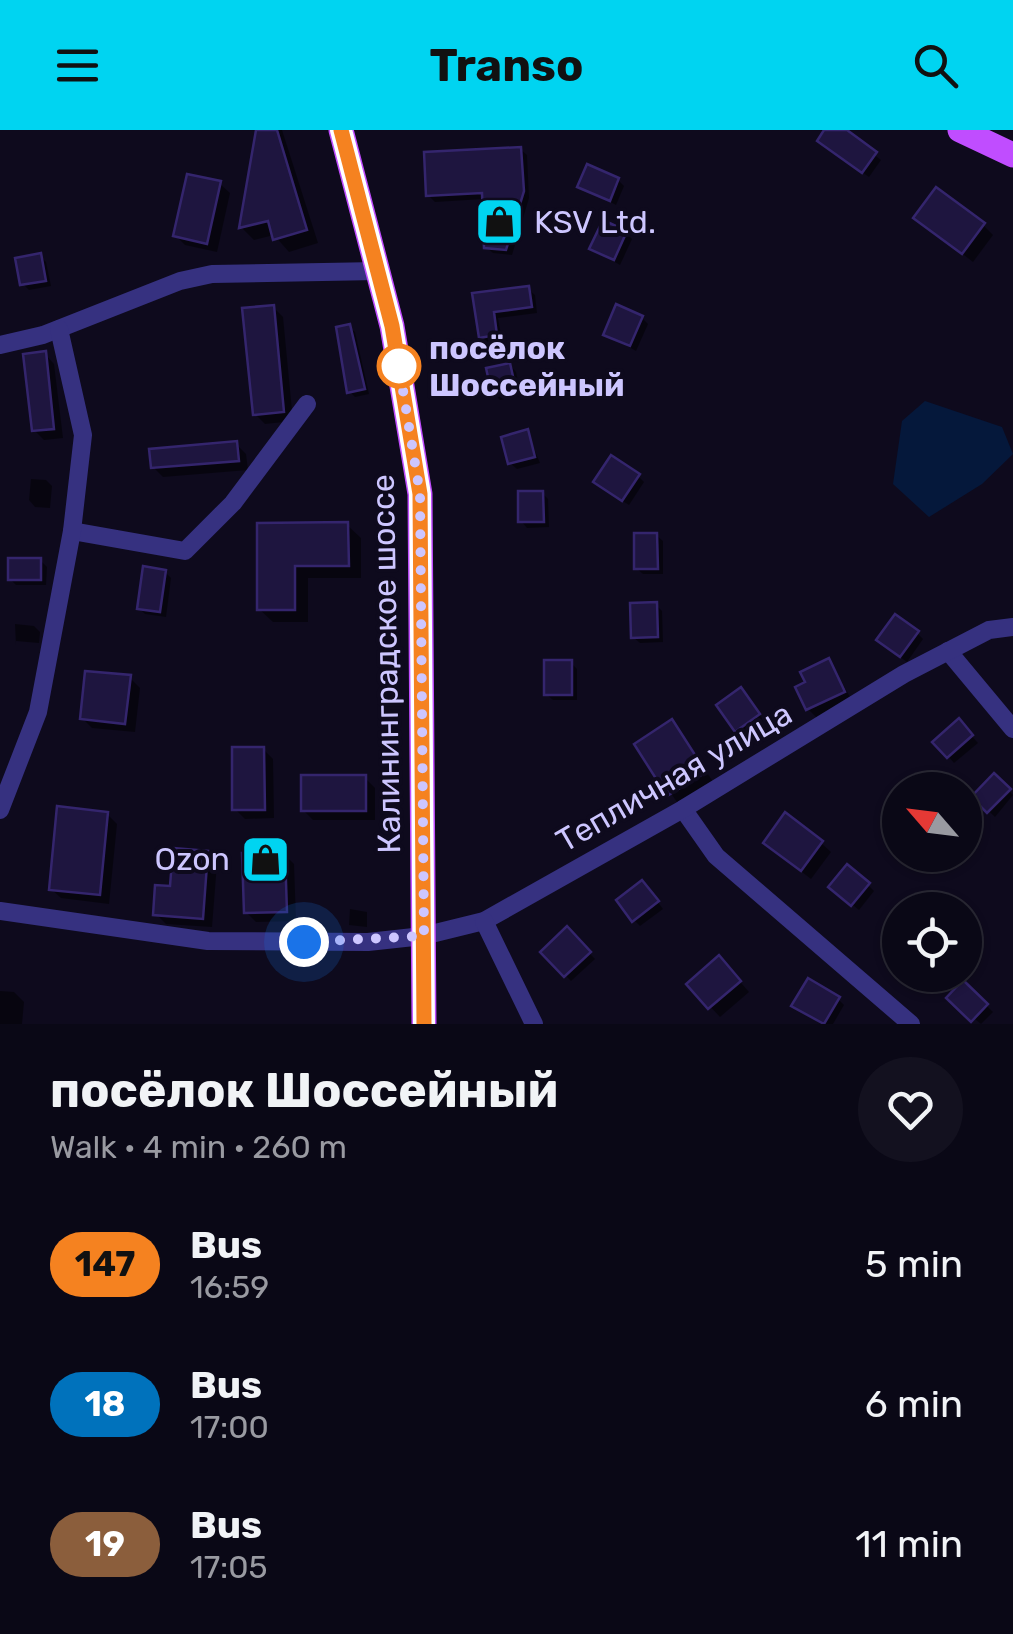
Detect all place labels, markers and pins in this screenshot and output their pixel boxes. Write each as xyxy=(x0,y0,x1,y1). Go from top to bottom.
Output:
shop icon: KSV Ltd. xyxy=(473,196,525,248)
place label: KSV Ltd. xyxy=(534,203,656,241)
place label: посёлок Шоссейный xyxy=(429,329,625,404)
marker: посёлок Шоссейный xyxy=(378,345,420,387)
shop icon: Ozon xyxy=(239,833,291,885)
place label: Ozon xyxy=(154,840,230,878)

